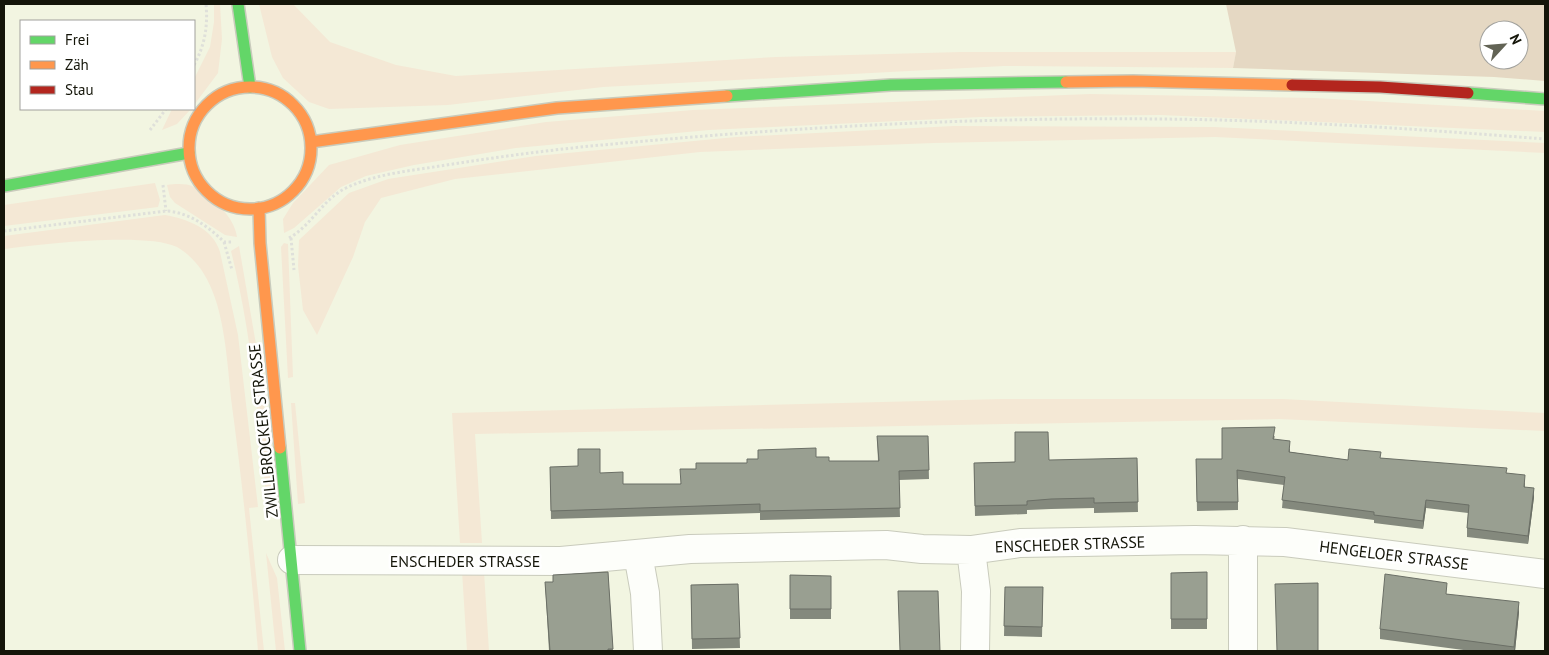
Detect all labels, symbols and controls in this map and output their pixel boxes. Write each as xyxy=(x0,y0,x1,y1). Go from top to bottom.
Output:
legend xyxy=(20,20,195,110)
north arrow xyxy=(1479,20,1529,70)
text: Frei xyxy=(65,30,90,49)
text: N xyxy=(1506,31,1526,47)
text: Zäh xyxy=(65,55,89,74)
text: Stau xyxy=(65,80,94,99)
street label: ZWILLBROCKER STRASSE xyxy=(244,343,282,519)
street label: ENSCHEDER STRASSE xyxy=(994,531,1146,557)
street label: HENGELOER STRASSE xyxy=(1318,536,1470,574)
street label: ENSCHEDER STRASSE xyxy=(390,551,540,571)

